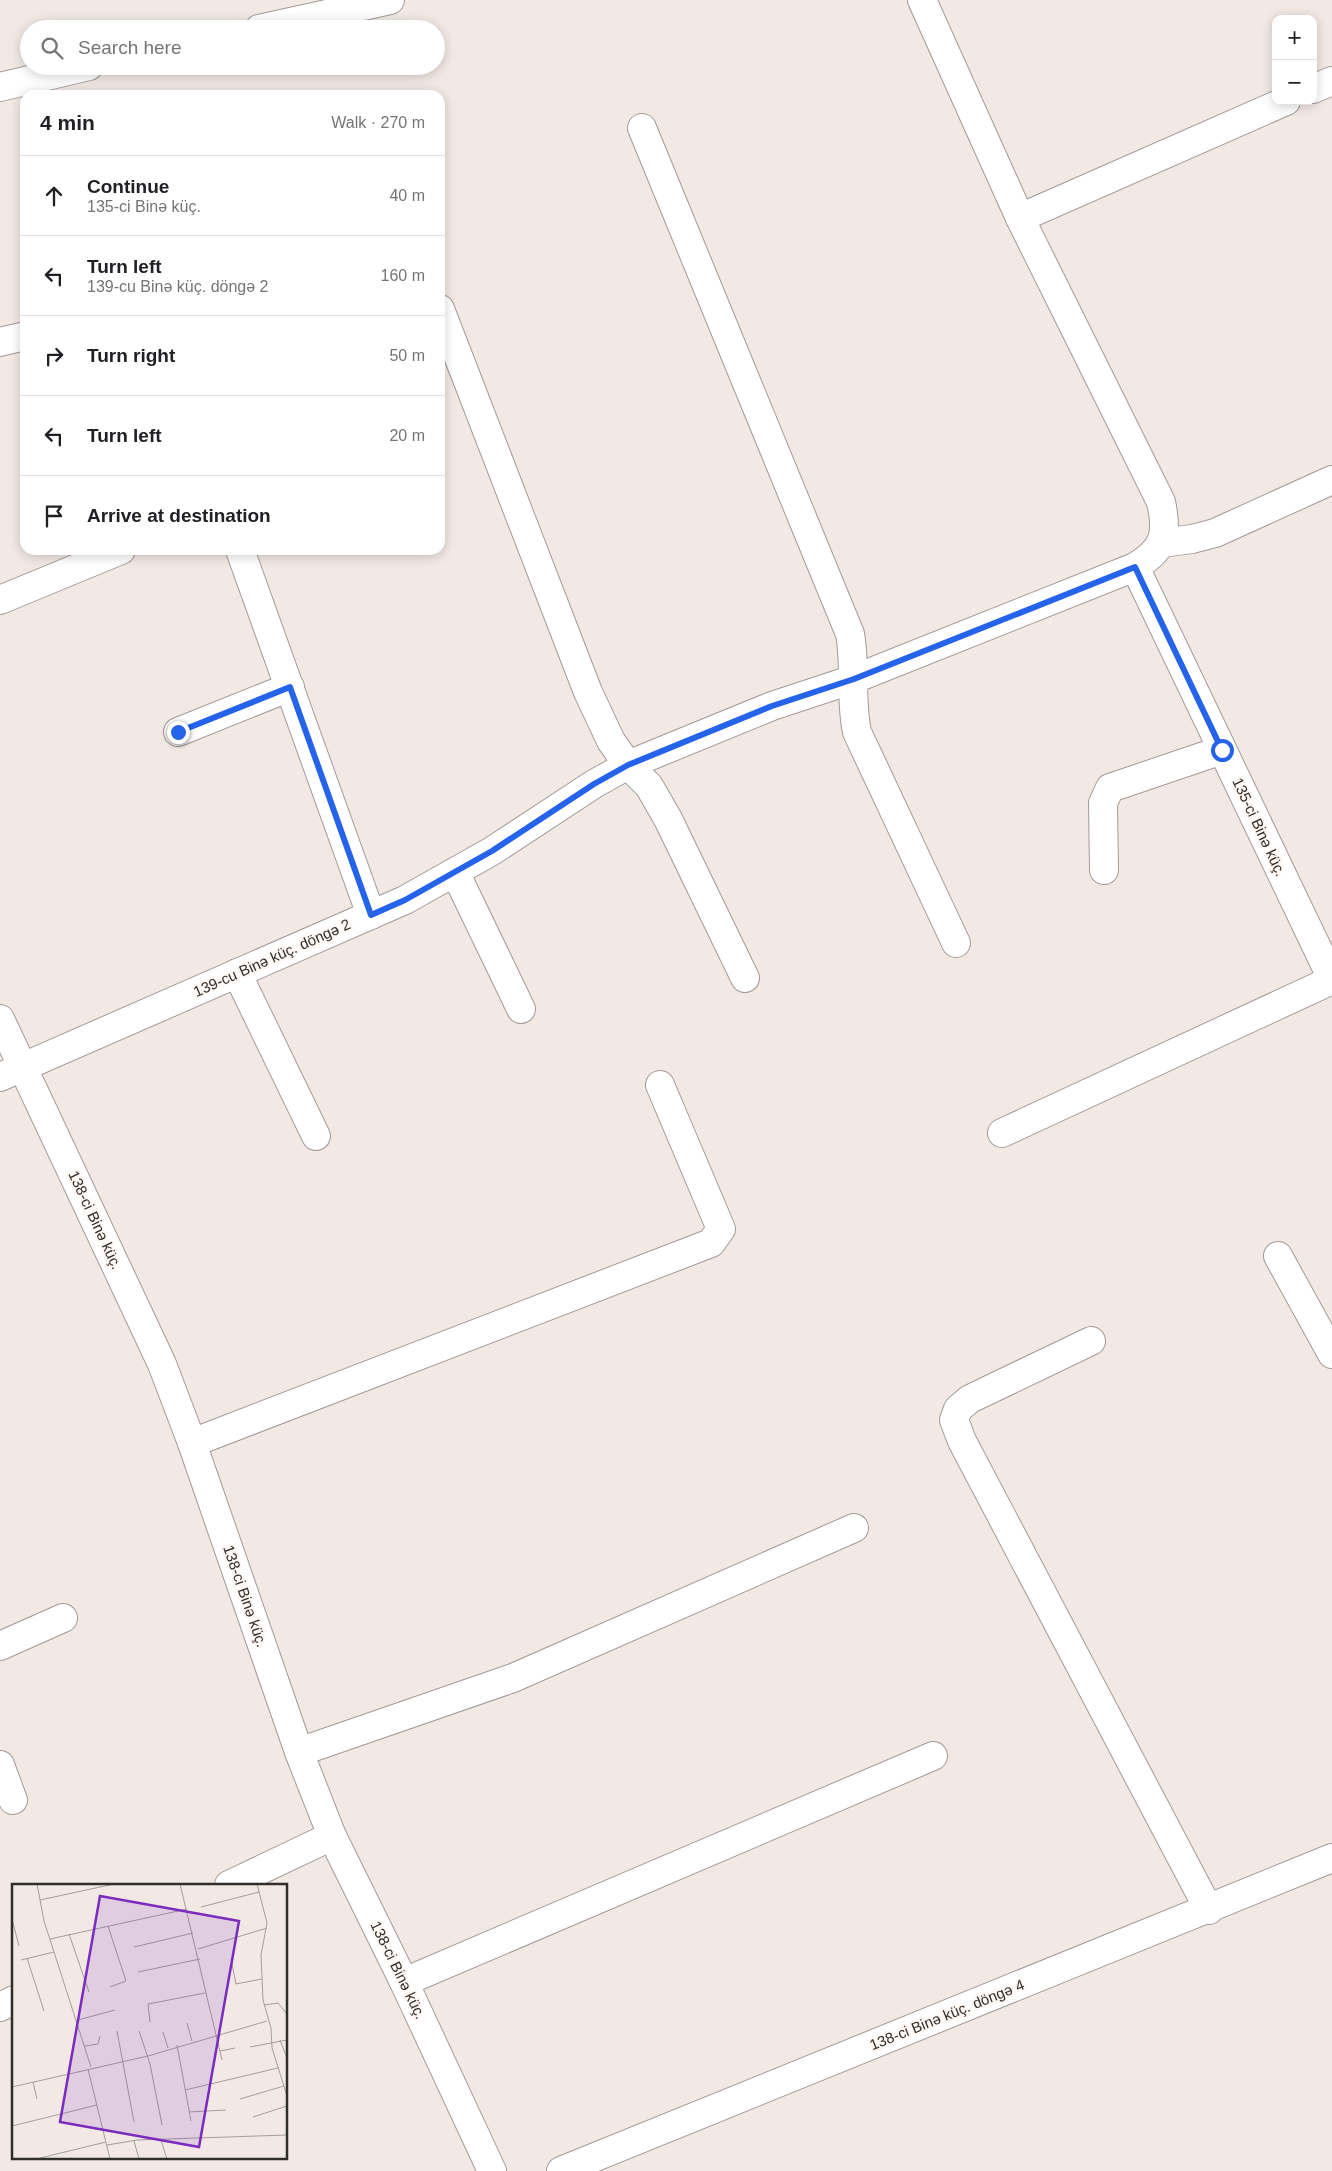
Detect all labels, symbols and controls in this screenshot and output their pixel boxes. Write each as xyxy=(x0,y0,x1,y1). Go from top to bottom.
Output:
map controls xyxy=(1272,15,1317,105)
button: + xyxy=(1272,15,1317,60)
search box xyxy=(20,20,445,75)
icon: search xyxy=(38,34,66,62)
text: Search here xyxy=(78,37,182,58)
button: − xyxy=(1272,60,1317,105)
text: 4 min xyxy=(40,111,95,134)
text: Walk · 270 m xyxy=(331,114,425,131)
text: Continue xyxy=(87,176,169,197)
icon: ahead xyxy=(40,182,68,210)
text: 40 m xyxy=(389,187,425,204)
text: 135-ci Binə küç. xyxy=(87,198,201,215)
text: Turn left xyxy=(87,256,162,277)
icon: left xyxy=(40,262,68,290)
text: 160 m xyxy=(381,267,425,284)
text: 139-cu Binə küç. döngə 2 xyxy=(87,278,268,295)
icon: right xyxy=(40,342,68,370)
text: Turn right xyxy=(87,345,175,366)
text: 50 m xyxy=(389,347,425,364)
icon: left xyxy=(40,422,68,450)
text: Turn left xyxy=(87,425,162,446)
text: 20 m xyxy=(389,427,425,444)
icon: arrive xyxy=(40,502,68,530)
text: Arrive at destination xyxy=(87,505,271,526)
route end xyxy=(167,721,190,744)
route start xyxy=(1211,739,1234,762)
street label: 135-ci Binə küç. xyxy=(1229,775,1290,879)
street label: 139-cu Binə küç. döngə 2 xyxy=(191,915,353,1000)
street label: 138-ci Binə küç. xyxy=(65,1168,126,1272)
street label: 138-ci Binə küç. xyxy=(220,1543,271,1649)
inset map xyxy=(12,1884,288,2158)
street label: 138-ci Binə küç. xyxy=(367,1918,429,2021)
street label: 138-ci Binə küç. döngə 4 xyxy=(867,1976,1027,2053)

